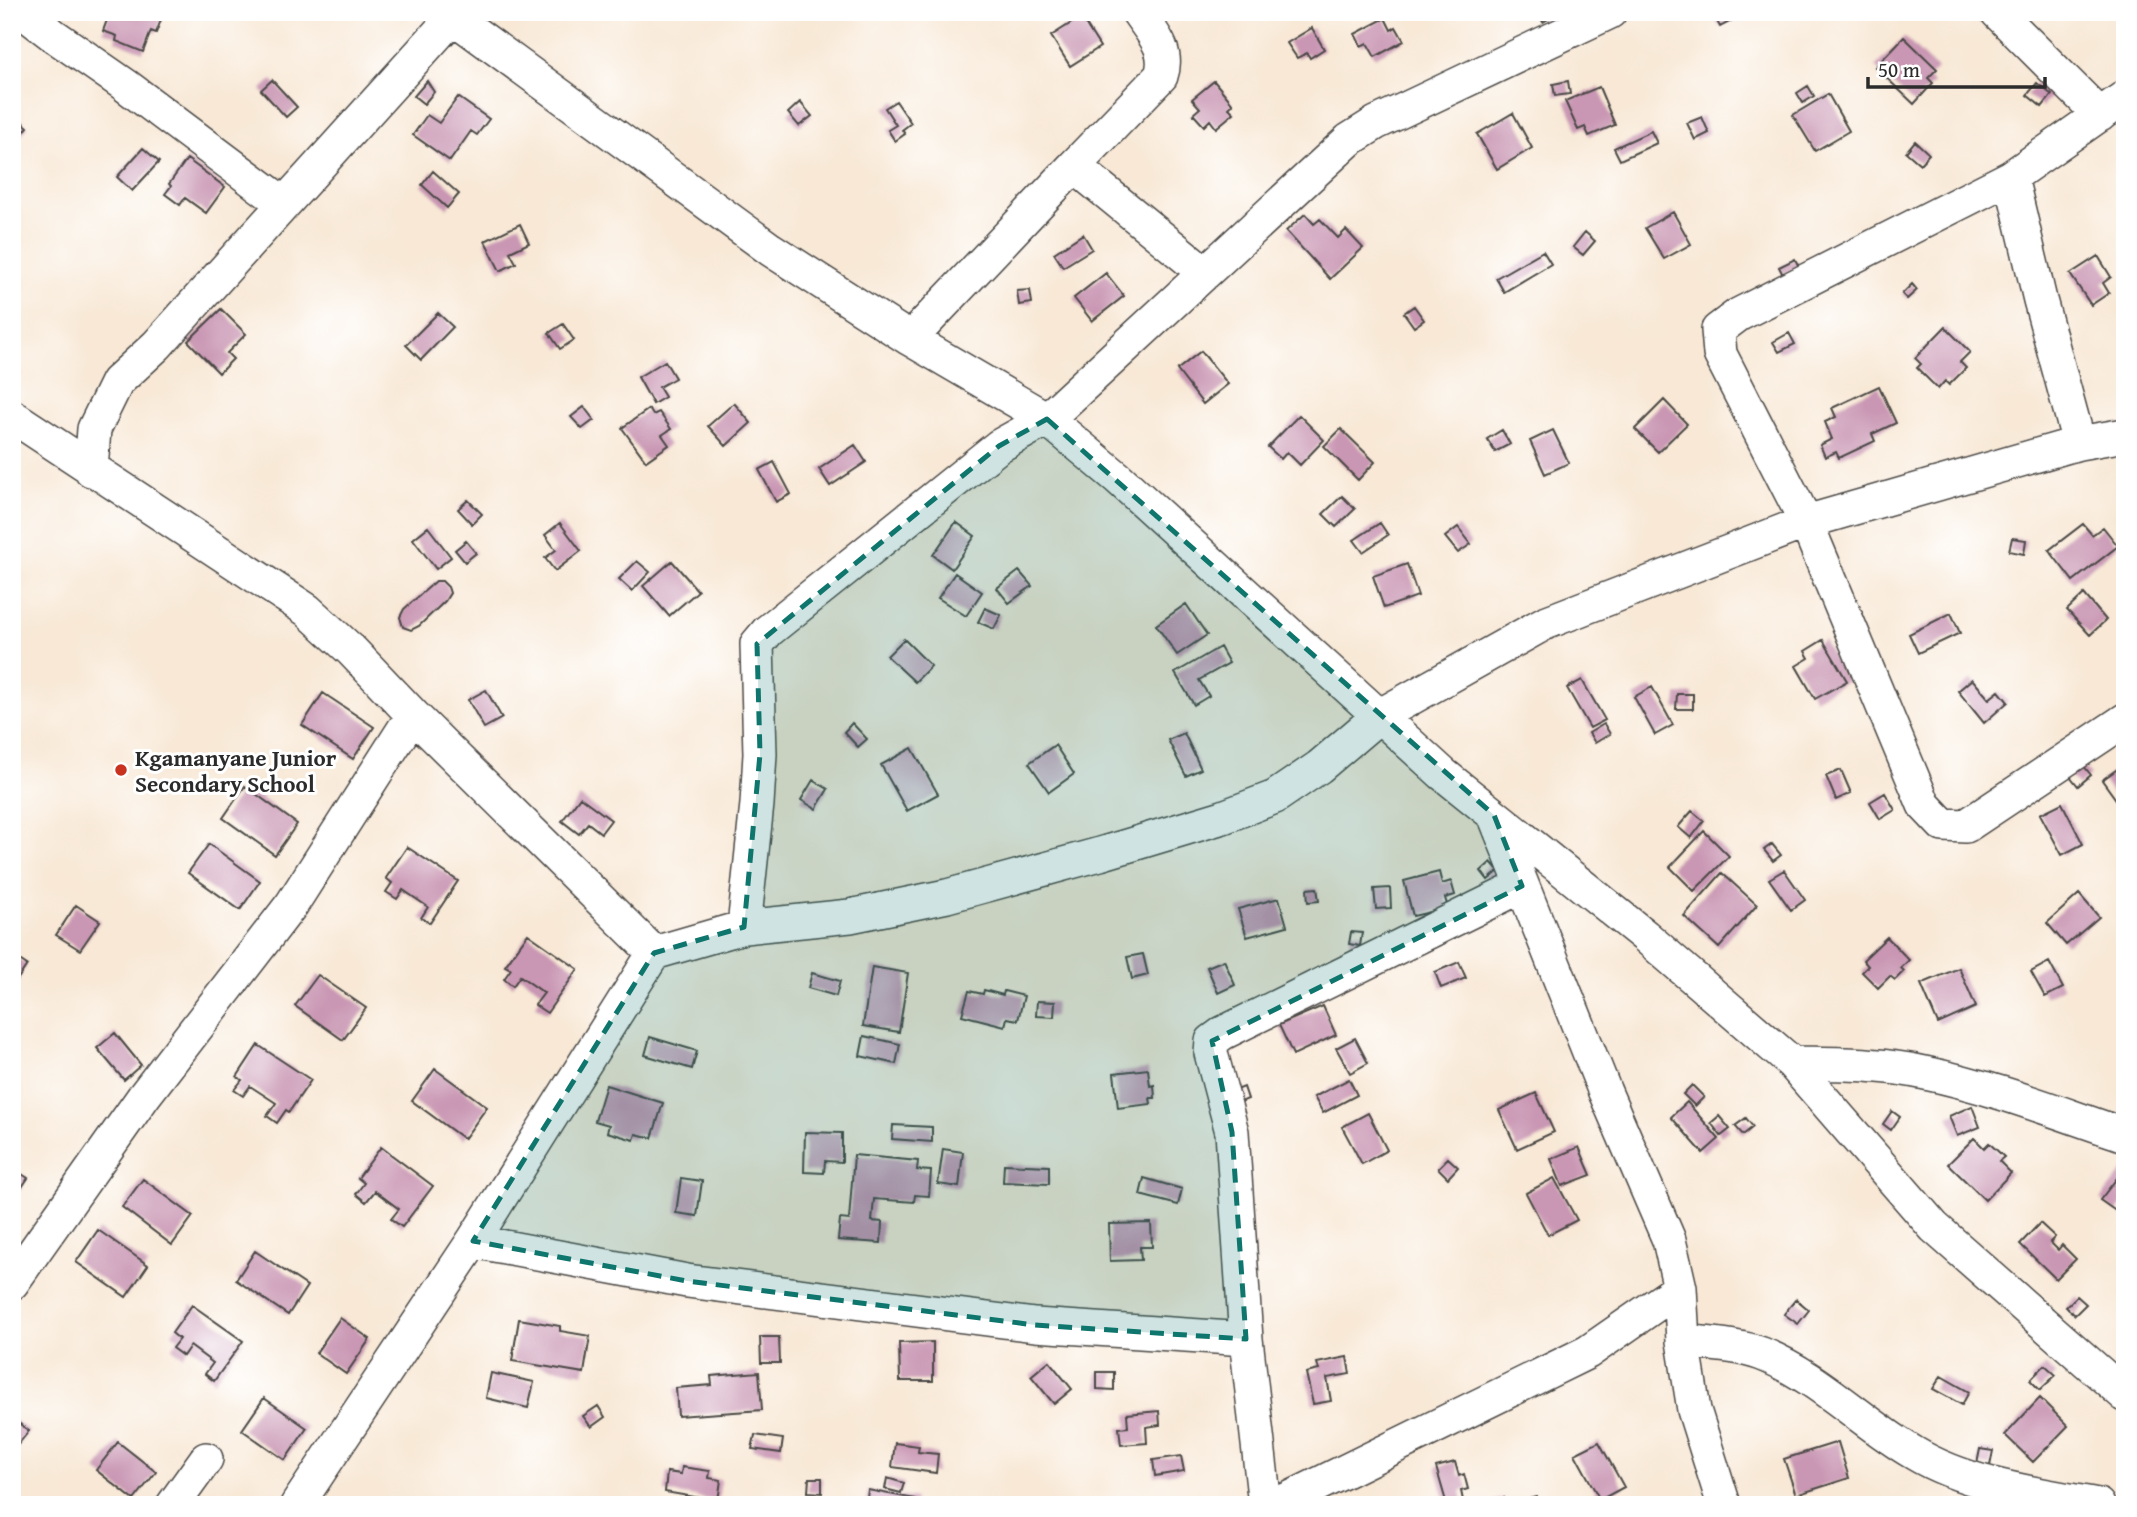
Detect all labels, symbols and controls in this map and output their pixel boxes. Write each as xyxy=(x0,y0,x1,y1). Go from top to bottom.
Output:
scale bar xyxy=(1868,46,2044,90)
text: 50 m xyxy=(1878,54,1920,85)
place label: Kgamanyane Junior Secondary School xyxy=(135,741,337,800)
marker: Kgamanyane Junior Secondary School xyxy=(113,762,129,778)

